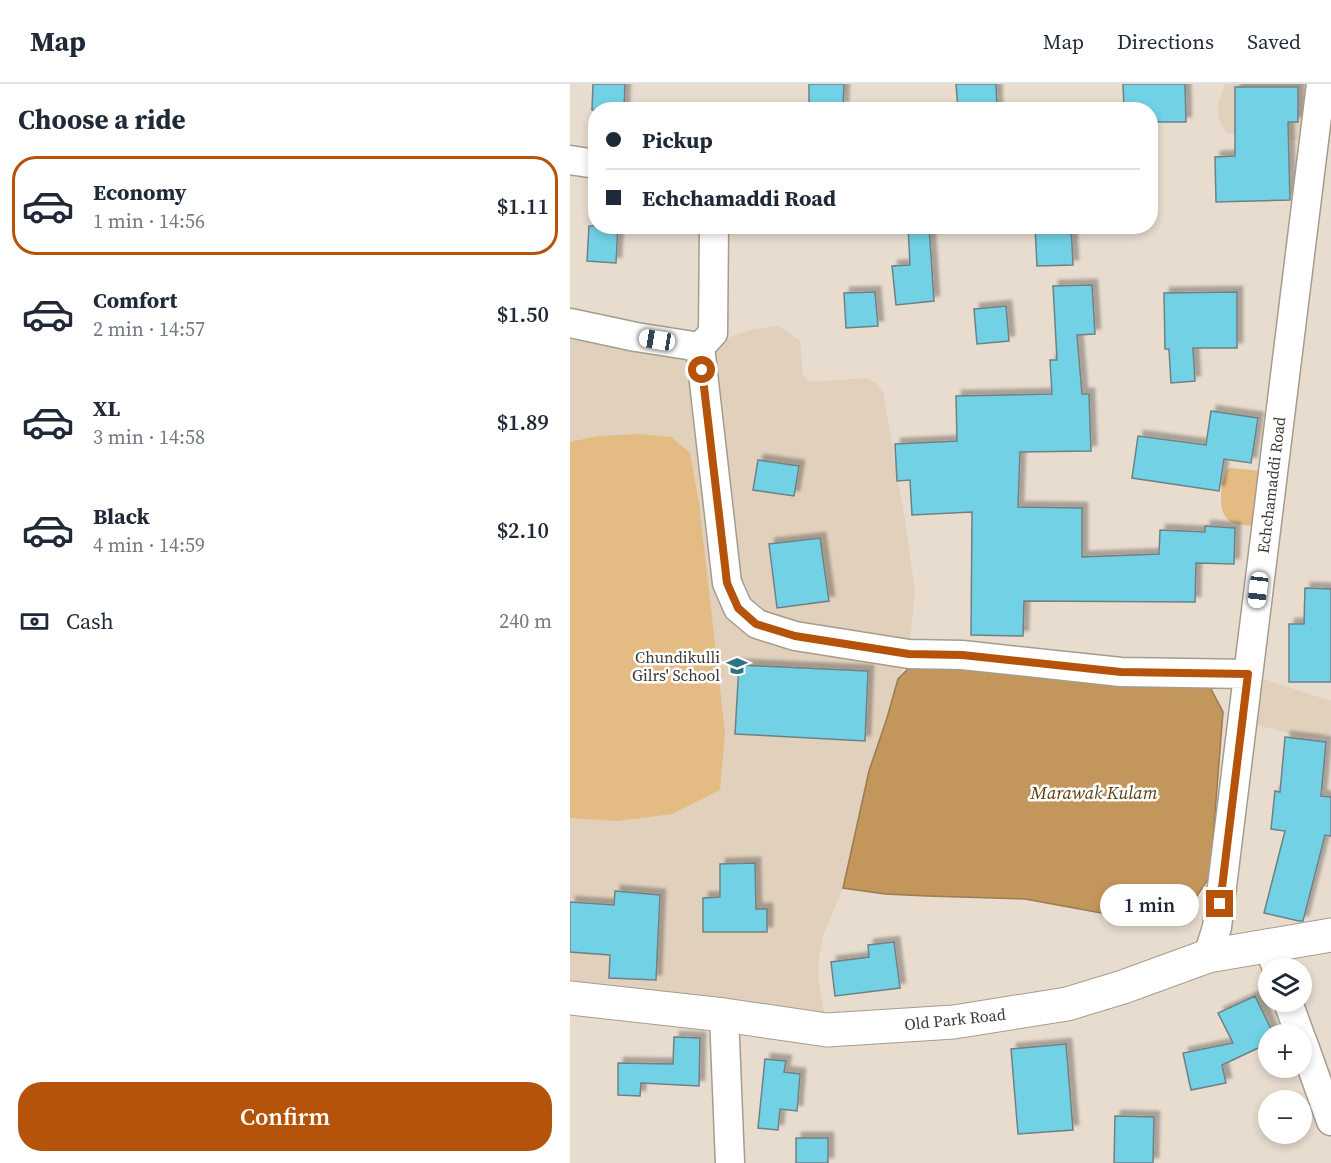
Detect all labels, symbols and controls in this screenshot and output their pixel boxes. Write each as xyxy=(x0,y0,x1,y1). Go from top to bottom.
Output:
text: Map xyxy=(30,22,86,60)
text: Map xyxy=(1043,27,1084,56)
text: Directions xyxy=(1117,27,1214,56)
text: Saved xyxy=(1247,27,1301,56)
text: Choose a ride xyxy=(18,101,186,138)
text: Pickup xyxy=(642,125,713,155)
text: Economy xyxy=(93,177,187,207)
icon: car xyxy=(21,179,75,233)
text: Echchamaddi Road xyxy=(642,183,836,213)
text: $1.11 xyxy=(497,191,549,221)
text: 1 min · 14:56 xyxy=(93,207,205,235)
text: Comfort xyxy=(93,285,177,315)
icon: car xyxy=(21,287,75,341)
text: $1.50 xyxy=(497,299,549,329)
text: 2 min · 14:57 xyxy=(93,315,205,343)
car xyxy=(638,328,676,352)
route start xyxy=(688,356,715,383)
text: XL xyxy=(93,393,120,423)
icon: car xyxy=(21,395,75,449)
text: $1.89 xyxy=(497,407,549,437)
street label: Echchamaddi Road xyxy=(1252,415,1290,555)
text: 3 min · 14:58 xyxy=(93,423,205,451)
text: Black xyxy=(93,501,150,531)
icon: car xyxy=(21,503,75,557)
text: $2.10 xyxy=(497,515,549,545)
text: 4 min · 14:59 xyxy=(93,531,205,559)
car xyxy=(1247,571,1269,609)
icon: cash xyxy=(18,605,51,638)
text: Cash xyxy=(66,606,114,636)
text: 240 m xyxy=(499,607,552,635)
place label: Chundikulli Gilrs' School xyxy=(632,646,720,686)
school or university icon: Chundikulli Gilrs' School xyxy=(725,654,749,678)
water label: Marawak Kulam xyxy=(1030,780,1158,805)
callout: 1 min xyxy=(1100,883,1199,925)
route end xyxy=(1206,890,1233,917)
text: 1 min xyxy=(1124,891,1175,919)
map controls xyxy=(1258,958,1312,1144)
button: layers xyxy=(1258,958,1312,1012)
street label: Old Park Road xyxy=(903,1003,1007,1035)
button: + xyxy=(1258,1024,1312,1078)
button: Confirm xyxy=(18,1082,552,1151)
button: − xyxy=(1258,1090,1312,1144)

